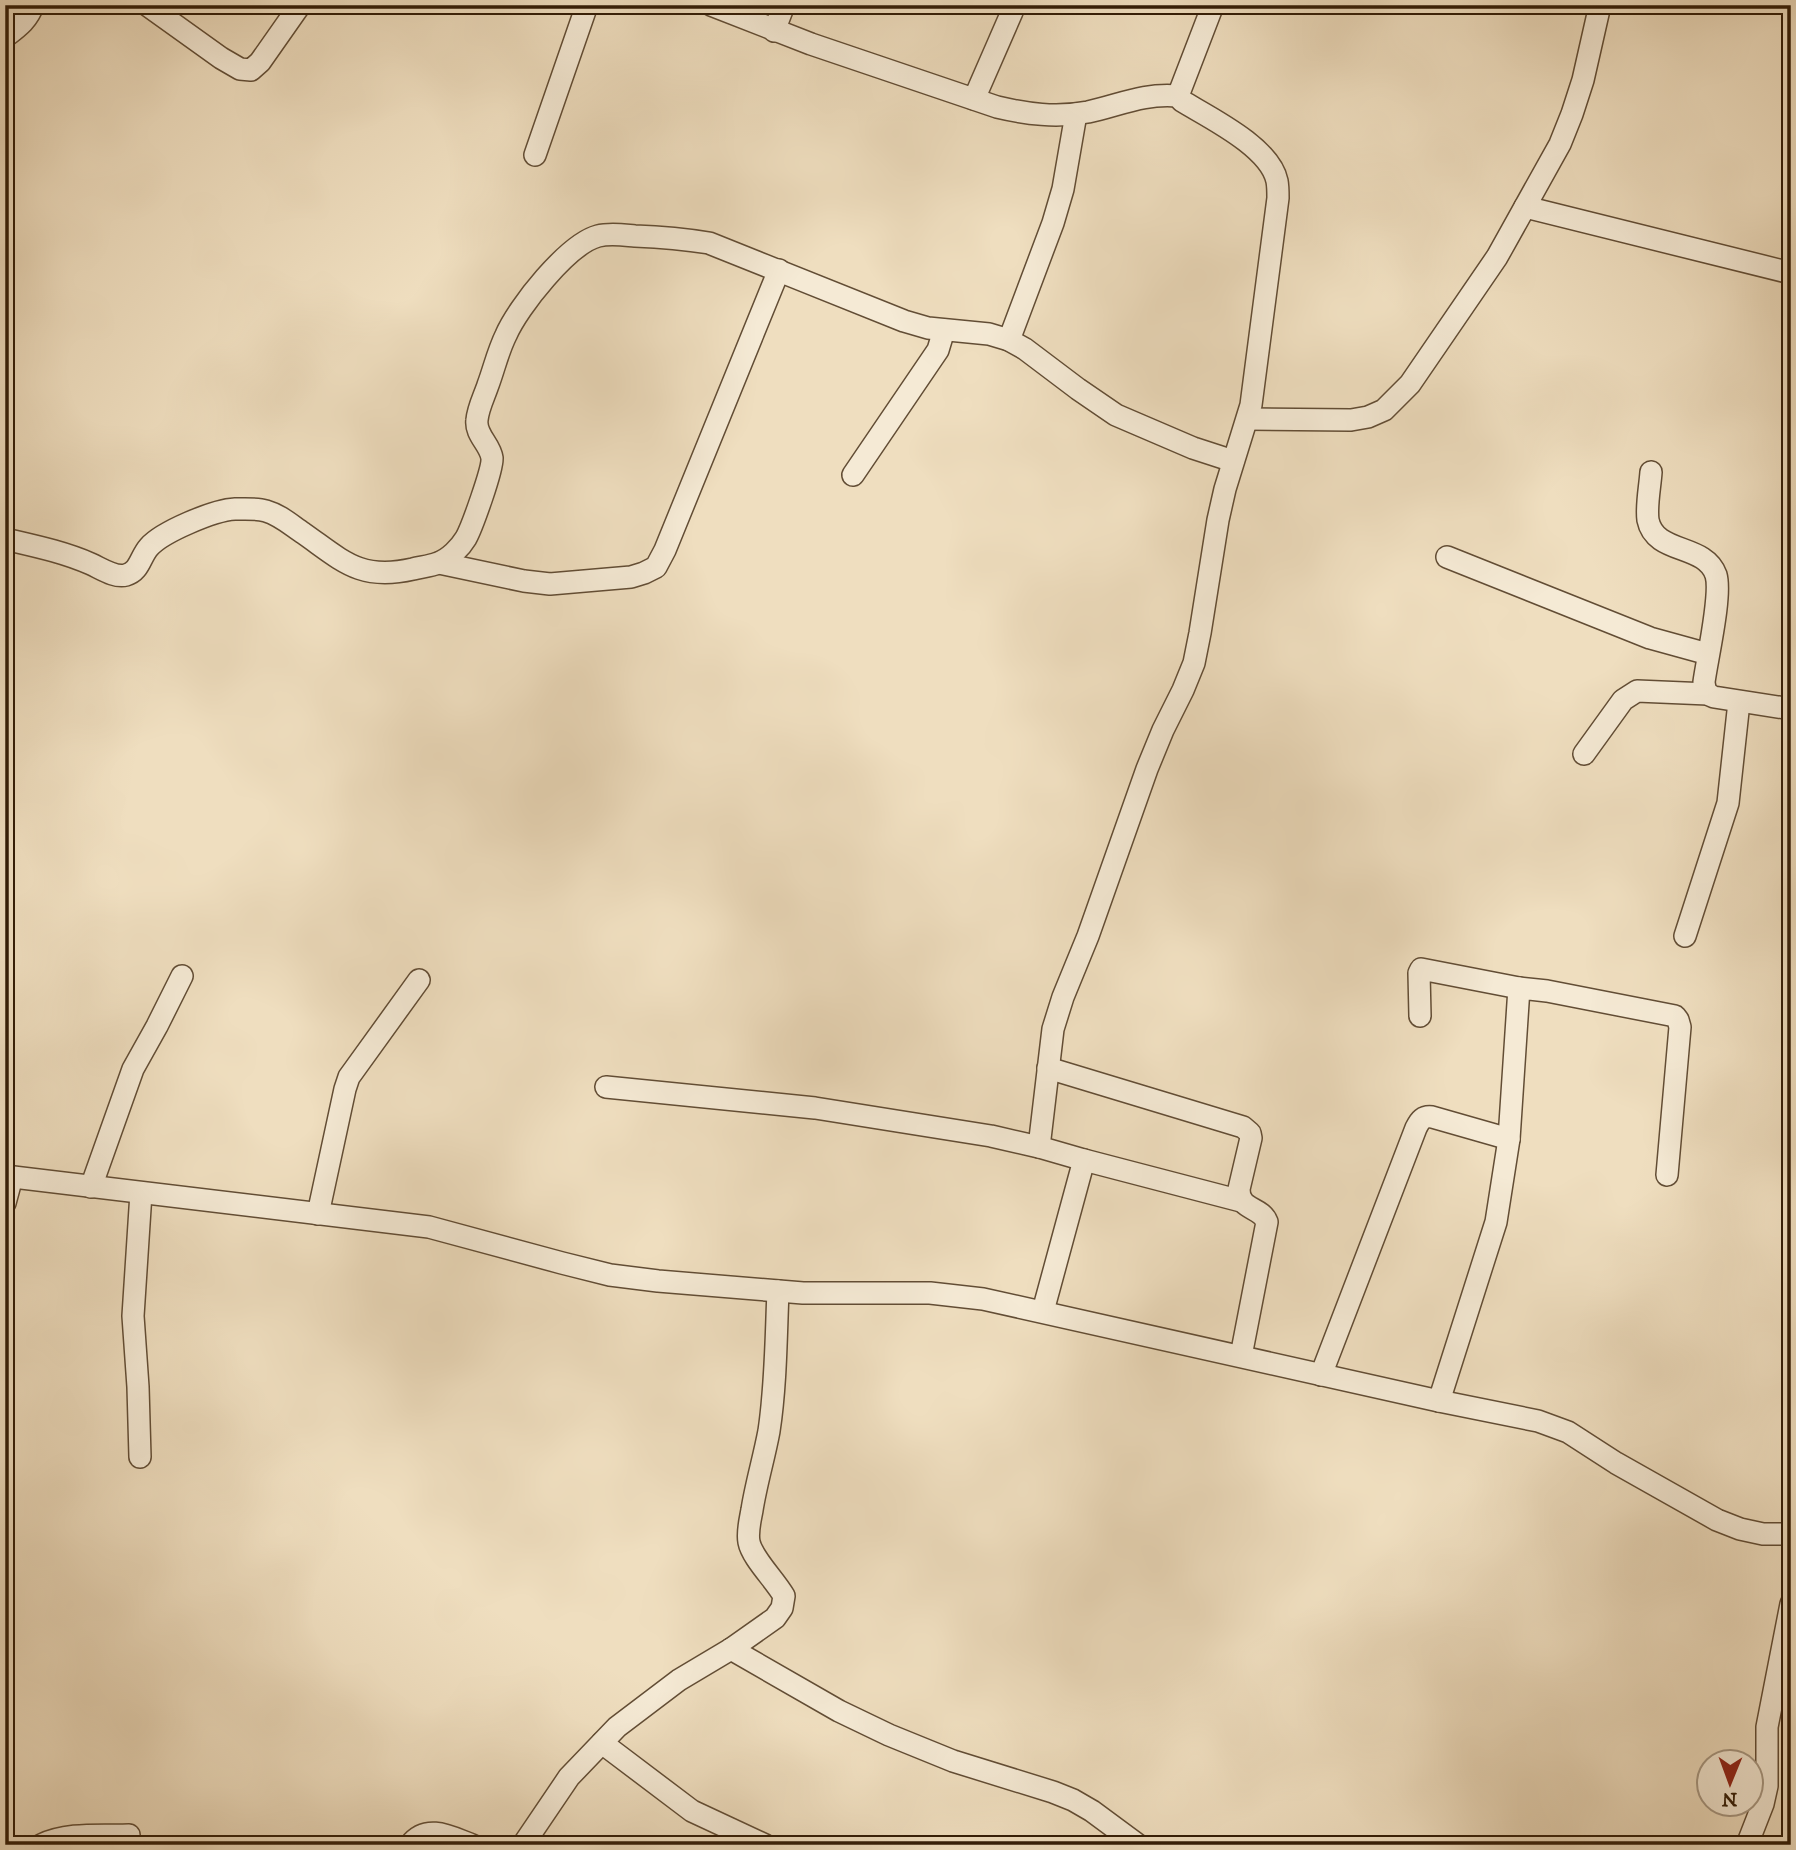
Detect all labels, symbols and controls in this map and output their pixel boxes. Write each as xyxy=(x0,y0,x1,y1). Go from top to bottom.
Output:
north arrow xyxy=(1694,1748,1764,1818)
text: N xyxy=(1721,1787,1738,1810)

